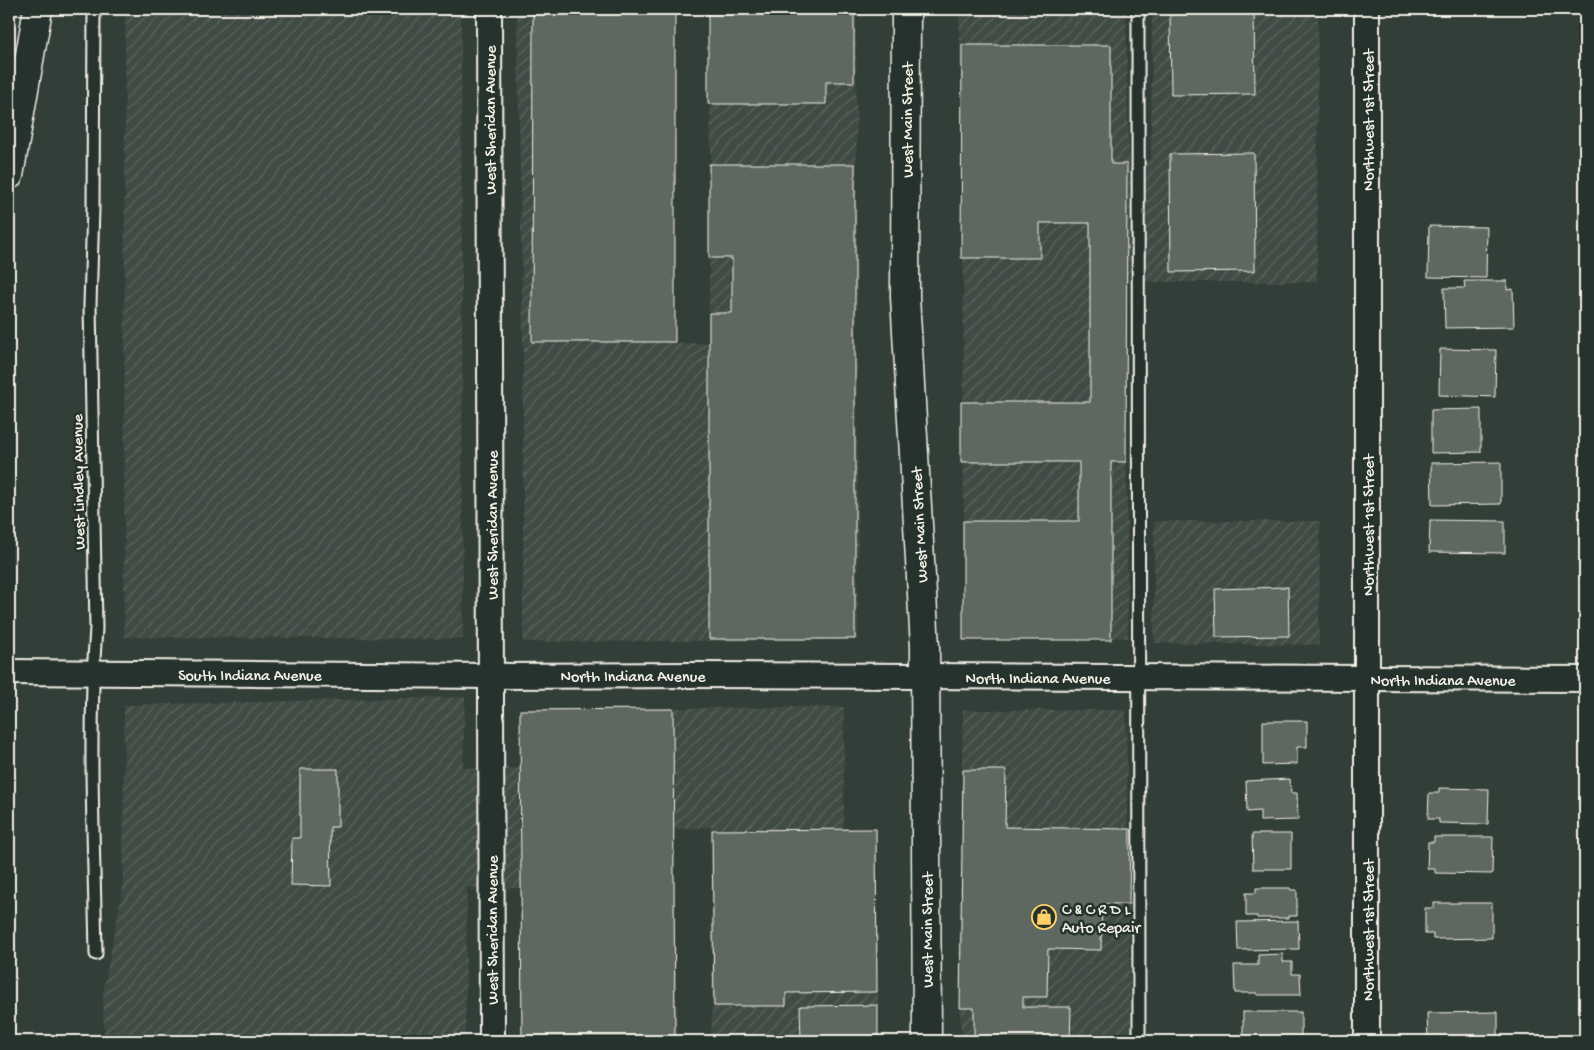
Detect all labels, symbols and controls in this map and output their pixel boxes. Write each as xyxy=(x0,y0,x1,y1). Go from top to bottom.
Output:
street label: West Sheridan Avenue xyxy=(483,45,502,195)
street label: Northwest 1st Street xyxy=(1361,48,1380,191)
street label: West Main Street xyxy=(900,61,919,178)
street label: West Lindley Avenue xyxy=(70,413,91,550)
street label: West Sheridan Avenue xyxy=(485,450,504,600)
street label: Northwest 1st Street xyxy=(1361,453,1380,596)
street label: West Main Street xyxy=(909,465,934,583)
street label: South Indiana Avenue xyxy=(178,668,323,687)
street label: North Indiana Avenue xyxy=(561,669,706,688)
street label: North Indiana Avenue xyxy=(966,671,1111,690)
street label: North Indiana Avenue xyxy=(1371,673,1516,692)
street label: West Sheridan Avenue xyxy=(485,855,504,1005)
street label: Northwest 1st Street xyxy=(1361,858,1380,1001)
street label: West Main Street xyxy=(920,871,939,988)
place label: C & C R D L Auto Repair xyxy=(1062,902,1141,939)
shop icon: C & C R D L Auto Repair xyxy=(1031,904,1057,930)

